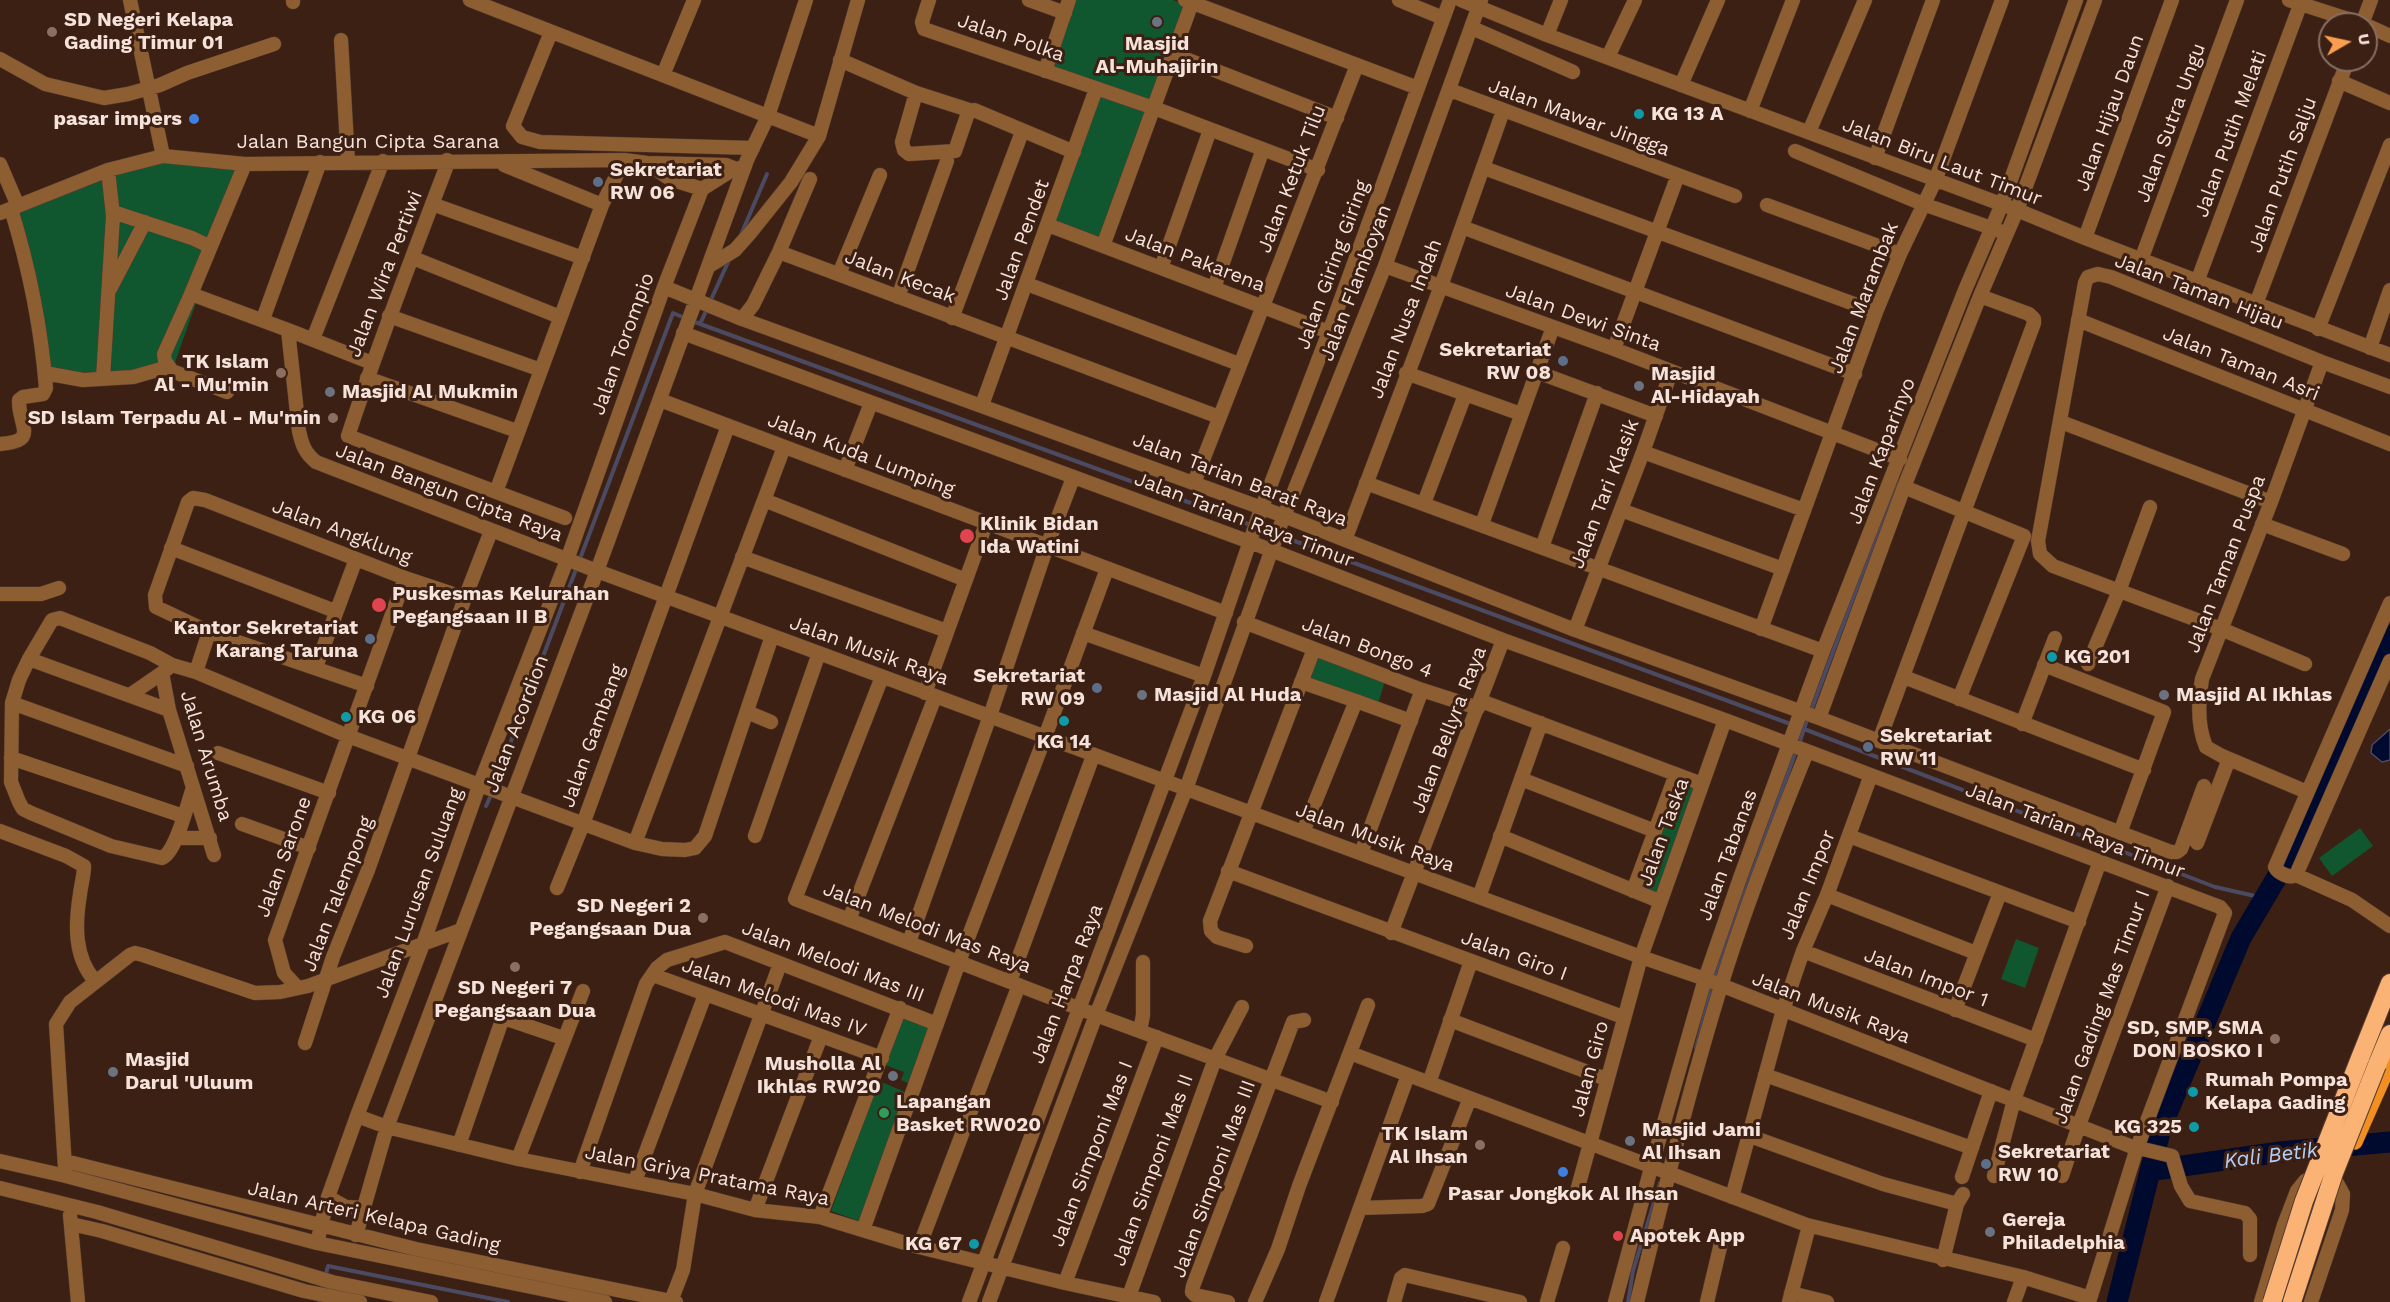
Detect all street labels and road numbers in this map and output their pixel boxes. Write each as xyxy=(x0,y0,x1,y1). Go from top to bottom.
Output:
street label: Jalan Polka xyxy=(954,9,1068,67)
street label: Jalan Hijau Daun xyxy=(2070,31,2150,195)
street label: Jalan Sutra Ungu xyxy=(2131,40,2211,206)
street label: Jalan Putih Melati xyxy=(2190,47,2272,221)
street label: Jalan Mawar Jingga xyxy=(1485,74,1673,162)
street label: Jalan Putih Salju xyxy=(2244,94,2322,256)
street label: Jalan Ketuk Tilu xyxy=(1253,101,1331,257)
street label: Jalan Biru Laut Timur xyxy=(1839,113,2045,211)
street label: Jalan Bangun Cipta Sarana xyxy=(237,130,499,154)
street label: Jalan Pendet xyxy=(989,176,1055,304)
street label: Jalan Giring Giring xyxy=(1291,177,1375,353)
street label: Jalan Wira Pertiwi xyxy=(342,187,428,361)
street label: Jalan Flamboyan xyxy=(1315,201,1397,365)
street label: Jalan Marambak xyxy=(1824,219,1904,377)
street label: Jalan Pakarena xyxy=(1122,222,1268,298)
street label: Jalan Nusa Indah xyxy=(1365,236,1447,402)
street label: Jalan Kecak xyxy=(841,245,959,309)
street label: Jalan Taman Hijau xyxy=(2111,249,2287,335)
street label: Jalan Torompio xyxy=(586,270,660,418)
street label: Jalan Dewi Sinta xyxy=(1502,279,1664,357)
street label: Jalan Taman Asri xyxy=(2159,322,2323,406)
street label: Jalan Kaparinyo xyxy=(1843,374,1921,528)
street label: Jalan Kuda Lumping xyxy=(764,408,958,502)
street label: Jalan Tari Klasik xyxy=(1565,416,1645,572)
street label: Jalan Tarian Barat Raya xyxy=(1129,428,1351,532)
street label: Jalan Bangun Cipta Raya xyxy=(332,439,566,547)
street label: Jalan Tarian Raya Timur xyxy=(1131,467,1357,573)
street label: Jalan Taman Puspa xyxy=(2181,472,2271,656)
street label: Jalan Angklung xyxy=(269,494,415,570)
street label: Jalan Musik Raya xyxy=(786,611,952,691)
street label: Jalan Bongo 4 xyxy=(1298,612,1436,684)
street label: Jalan Bellyra Raya xyxy=(1406,643,1492,817)
street label: Jalan Acordion xyxy=(480,652,554,796)
street label: Jalan Gambang xyxy=(556,661,630,811)
street label: Jalan Arumba xyxy=(175,688,237,824)
street label: Jalan Taska xyxy=(1633,775,1695,889)
street label: Jalan Tarian Raya Timur xyxy=(1962,778,2188,884)
street label: Jalan Lurusan Suluang xyxy=(370,784,468,1002)
street label: Jalan Tabanas xyxy=(1693,786,1763,924)
street label: Jalan Sarone xyxy=(251,793,317,921)
street label: Jalan Musik Raya xyxy=(1292,798,1458,878)
street label: Jalan Talempong xyxy=(297,813,379,975)
street label: Jalan Impor xyxy=(1775,826,1841,944)
street label: Jalan Melodi Mas Raya xyxy=(819,877,1035,979)
street label: Jalan Gading Mas Timur I xyxy=(2048,887,2156,1127)
street label: Jalan Harpa Raya xyxy=(1026,901,1108,1067)
street label: Jalan Melodi Mas III xyxy=(738,916,928,1008)
street label: Jalan Giro I xyxy=(1458,926,1570,986)
street label: Jalan Impor 1 xyxy=(1860,943,1992,1013)
street label: Jalan Melodi Mas IV xyxy=(678,953,870,1043)
street label: Jalan Musik Raya xyxy=(1748,967,1914,1049)
street label: Jalan Giro xyxy=(1566,1018,1614,1120)
street label: Jalan Simponi Mas I xyxy=(1046,1058,1138,1250)
street label: Jalan Simponi Mas II xyxy=(1107,1071,1199,1269)
street label: Jalan Simponi Mas III xyxy=(1167,1077,1261,1281)
street label: Jalan Griya Pratama Raya xyxy=(583,1141,831,1211)
street label: Jalan Arteri Kelapa Gading xyxy=(245,1176,503,1258)

